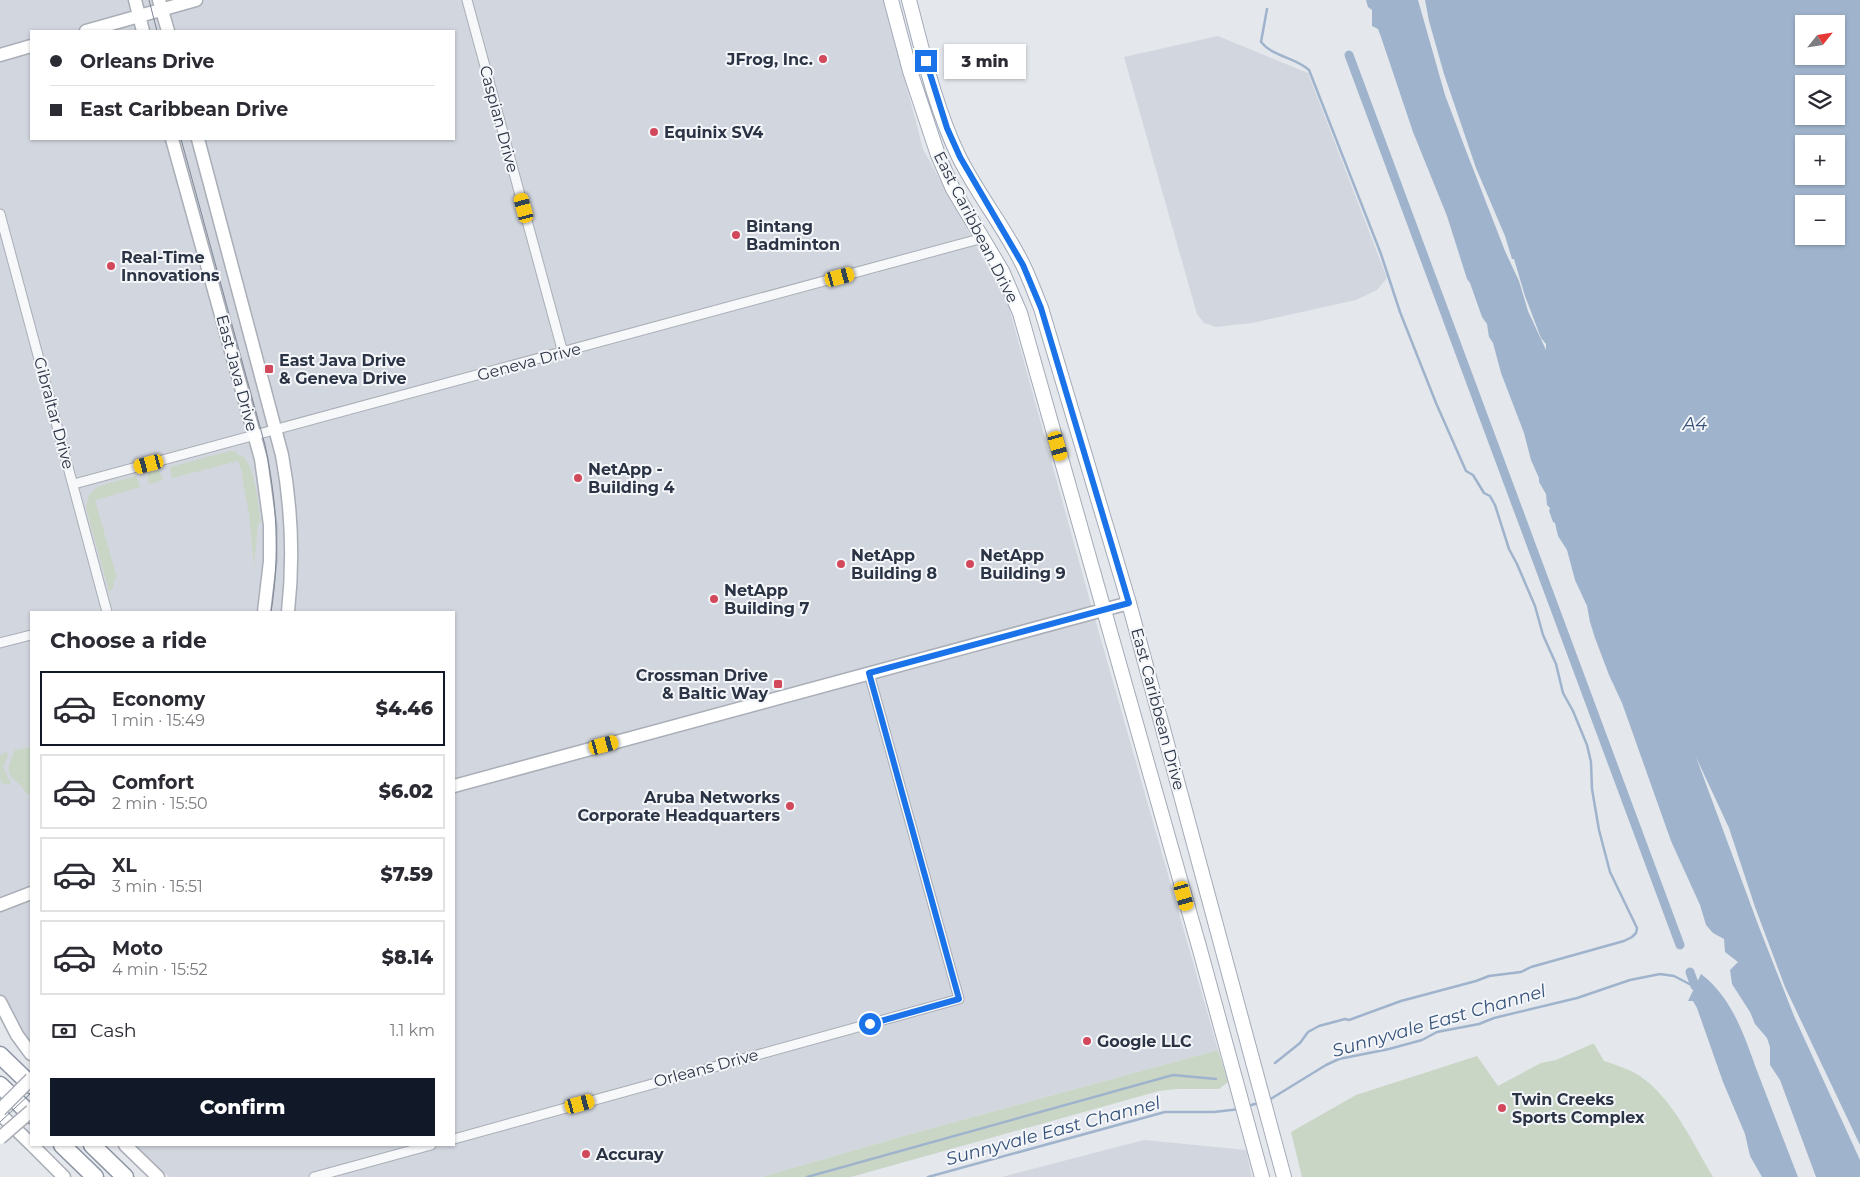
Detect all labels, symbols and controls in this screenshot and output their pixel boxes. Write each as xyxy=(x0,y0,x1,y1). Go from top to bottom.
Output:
north arrow xyxy=(1795,15,1845,65)
map controls xyxy=(1795,15,1845,245)
callout: 3 min xyxy=(944,44,1026,78)
text: Orleans Drive xyxy=(80,50,215,73)
place label: JFrog, Inc. xyxy=(726,50,813,69)
route end xyxy=(915,50,937,72)
text: 3 min xyxy=(961,52,1009,71)
marker: JFrog, Inc. xyxy=(817,53,829,65)
street label: Caspian Drive xyxy=(476,63,522,175)
button: layers xyxy=(1795,75,1845,125)
text: East Caribbean Drive xyxy=(80,98,288,121)
place label: Equinix SV4 xyxy=(664,123,763,142)
marker: Equinix SV4 xyxy=(648,126,660,138)
button: + xyxy=(1795,135,1845,185)
street label: East Caribbean Drive xyxy=(930,148,1022,306)
car xyxy=(512,192,535,224)
button: − xyxy=(1795,195,1845,245)
place label: Bintang Badminton xyxy=(746,217,840,254)
marker: Bintang Badminton xyxy=(730,229,742,241)
place label: Real-Time Innovations xyxy=(121,248,220,285)
marker: Real-Time Innovations xyxy=(105,260,117,272)
car xyxy=(823,266,856,288)
street label: East Java Drive xyxy=(212,313,262,433)
street label: Geneva Drive xyxy=(475,339,583,385)
place label: East Java Drive & Geneva Drive xyxy=(279,351,407,388)
street label: Gibraltar Drive xyxy=(30,355,78,471)
marker: East Java Drive & Geneva Drive xyxy=(263,363,275,375)
water label: A4 xyxy=(1682,413,1707,435)
car xyxy=(1046,430,1069,462)
car xyxy=(132,453,165,475)
place label: NetApp - Building 4 xyxy=(588,460,675,497)
marker: NetApp - Building 4 xyxy=(572,472,584,484)
place label: NetApp Building 8 xyxy=(851,546,937,583)
place label: NetApp Building 9 xyxy=(980,546,1066,583)
marker: NetApp Building 8 xyxy=(835,558,847,570)
marker: NetApp Building 9 xyxy=(964,558,976,570)
place label: NetApp Building 7 xyxy=(724,581,810,618)
marker: NetApp Building 7 xyxy=(708,593,720,605)
street label: East Caribbean Drive xyxy=(1127,626,1189,792)
text: Choose a ride xyxy=(50,627,207,654)
place label: Crossman Drive & Baltic Way xyxy=(636,666,768,703)
marker: Crossman Drive & Baltic Way xyxy=(772,678,784,690)
icon: car xyxy=(52,686,97,731)
text: Economy xyxy=(112,688,205,711)
text: $4.46 xyxy=(376,697,433,720)
text: 1 min · 15:49 xyxy=(112,711,205,730)
car xyxy=(587,734,620,756)
icon: car xyxy=(52,769,97,814)
text: Comfort xyxy=(112,771,194,794)
text: $6.02 xyxy=(379,780,433,803)
place label: Aruba Networks Corporate Headquarters xyxy=(577,788,781,825)
text: 2 min · 15:50 xyxy=(112,794,208,813)
marker: Aruba Networks Corporate Headquarters xyxy=(784,800,796,812)
icon: car xyxy=(52,852,97,897)
text: XL xyxy=(112,854,137,877)
text: $7.59 xyxy=(381,863,433,886)
text: 3 min · 15:51 xyxy=(112,877,203,896)
car xyxy=(1172,880,1195,912)
icon: car xyxy=(52,935,97,980)
text: Moto xyxy=(112,937,163,960)
text: $8.14 xyxy=(382,946,433,969)
text: 4 min · 15:52 xyxy=(112,960,208,979)
water label: Sunnyvale East Channel xyxy=(1330,980,1549,1062)
route start xyxy=(859,1013,881,1035)
icon: cash xyxy=(50,1017,78,1045)
text: Cash xyxy=(90,1019,137,1042)
text: 1.1 km xyxy=(390,1021,435,1040)
place label: Google LLC xyxy=(1097,1032,1192,1051)
marker: Google LLC xyxy=(1081,1035,1093,1047)
street label: Orleans Drive xyxy=(652,1045,760,1091)
button: Confirm xyxy=(50,1078,435,1136)
place label: Twin Creeks Sports Complex xyxy=(1512,1090,1645,1127)
water label: Sunnyvale East Channel xyxy=(943,1092,1163,1170)
car xyxy=(563,1093,596,1115)
marker: Twin Creeks Sports Complex xyxy=(1496,1102,1508,1114)
place label: Accuray xyxy=(595,1145,664,1164)
marker: Accuray xyxy=(580,1148,592,1160)

